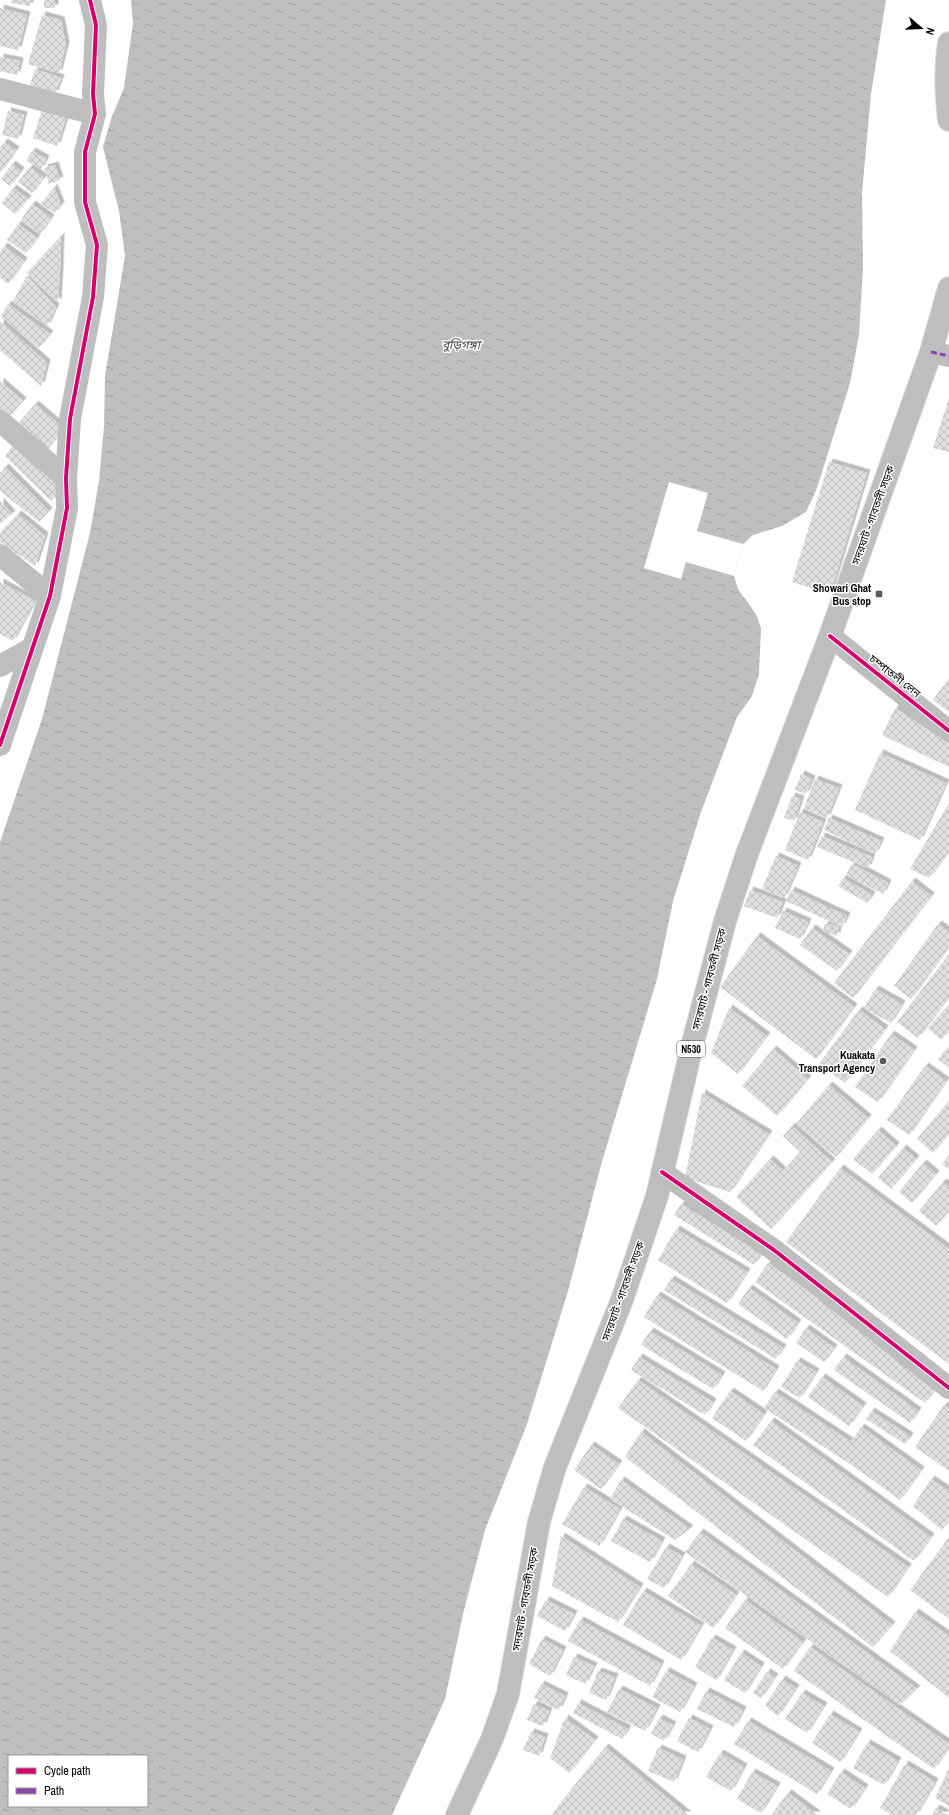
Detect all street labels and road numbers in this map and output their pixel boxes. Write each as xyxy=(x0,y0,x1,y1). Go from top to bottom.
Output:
street label: সদরঘাট - গাবতলী সড়ক xyxy=(848,463,898,568)
street label: চম্পাতলী লেন xyxy=(866,651,924,701)
street label: সদরঘাট - গাবতলী সড়ক xyxy=(688,927,729,1032)
road number: N530 xyxy=(677,1041,705,1057)
street label: সদরঘাট - গাবতলী সড়ক xyxy=(598,1239,648,1344)
street label: সদরঘাট - গাবতলী সড়ক xyxy=(509,1546,541,1653)

